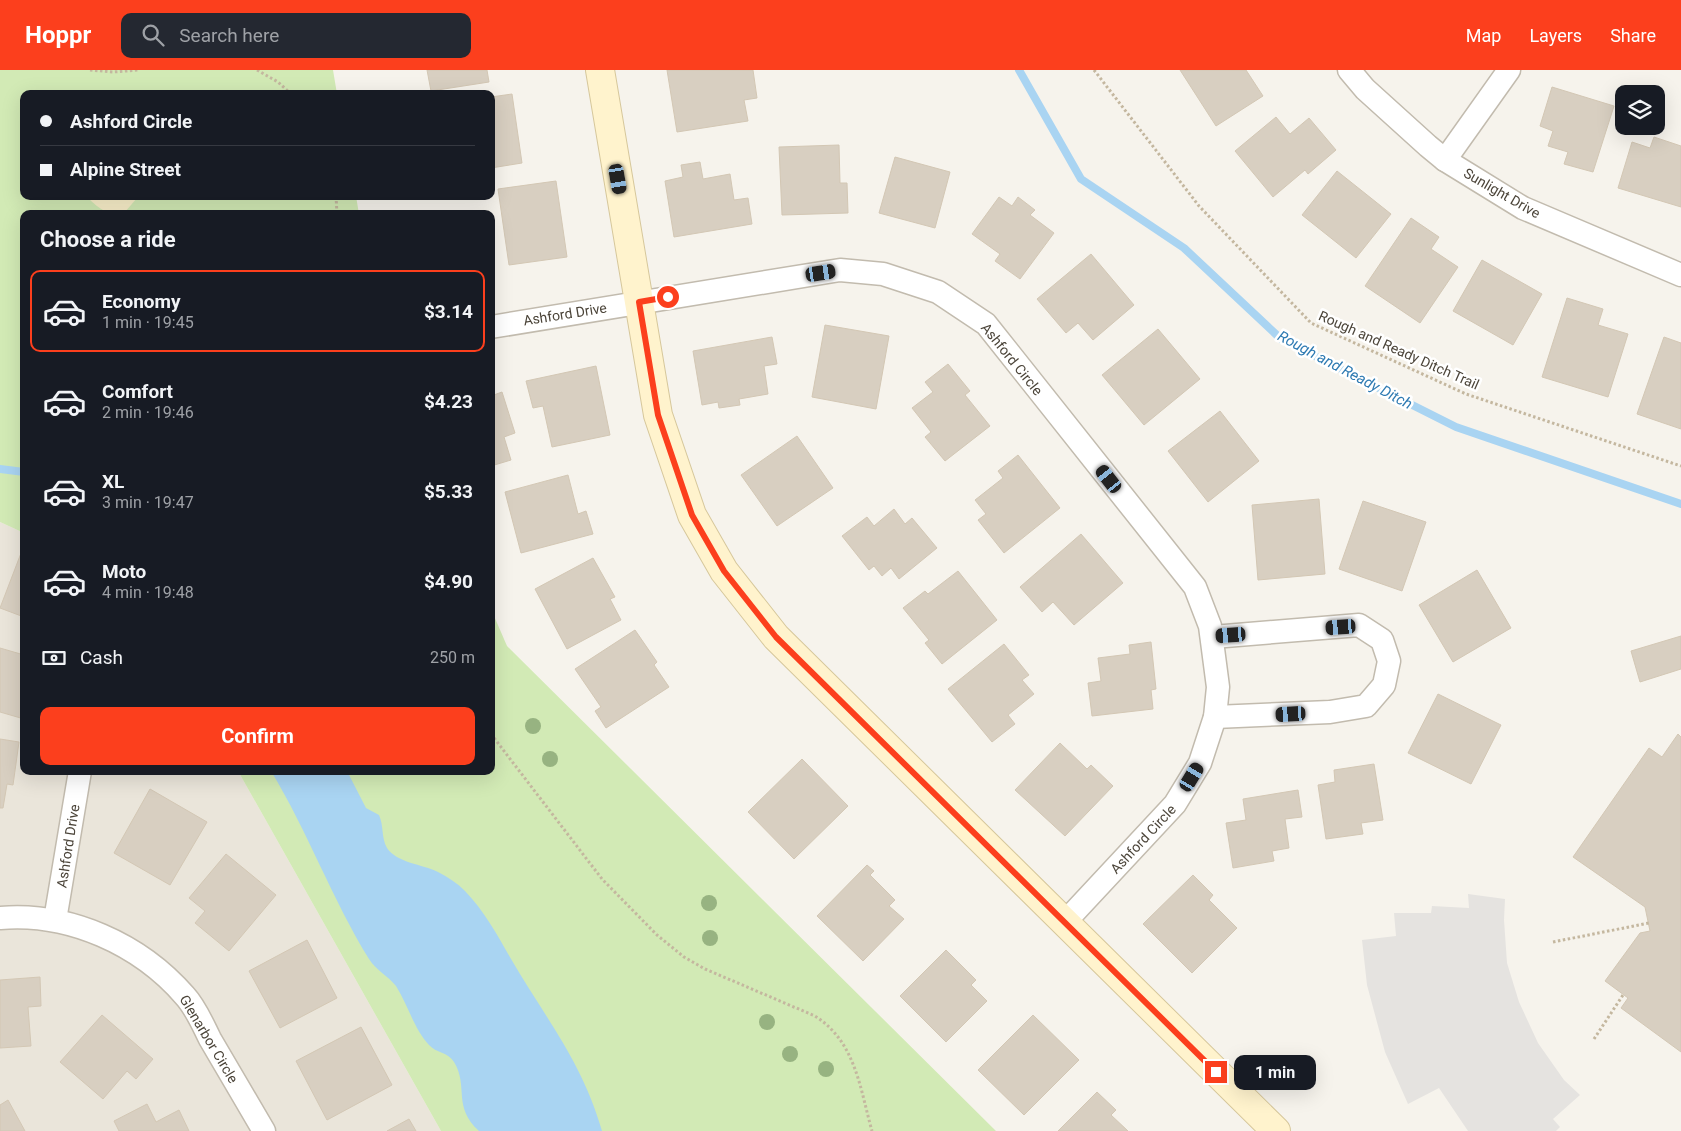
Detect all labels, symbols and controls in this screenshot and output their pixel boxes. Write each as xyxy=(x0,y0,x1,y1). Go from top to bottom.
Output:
search box xyxy=(121,13,471,58)
text: Hoppr xyxy=(25,21,91,49)
icon: search xyxy=(139,21,167,49)
text: Search here xyxy=(179,24,279,47)
text: Map xyxy=(1466,25,1501,46)
text: Layers xyxy=(1529,25,1582,46)
text: Share xyxy=(1610,25,1656,46)
map controls xyxy=(1615,85,1665,135)
button: layers xyxy=(1615,85,1665,135)
text: Ashford Circle xyxy=(70,110,192,133)
text: Alpine Street xyxy=(70,158,181,181)
car xyxy=(608,163,627,195)
street label: Sunlight Drive xyxy=(1461,165,1543,221)
text: Choose a ride xyxy=(40,227,176,252)
car xyxy=(805,263,836,283)
route start xyxy=(657,286,679,308)
icon: car xyxy=(42,289,87,334)
text: Economy xyxy=(102,290,181,313)
text: $3.14 xyxy=(424,300,473,323)
street label: Ashford Drive xyxy=(522,300,608,328)
street label: Rough and Ready Ditch Trail xyxy=(1316,307,1482,393)
text: 1 min · 19:45 xyxy=(102,313,194,332)
street label: Ashford Circle xyxy=(978,320,1046,398)
water label: Rough and Ready Ditch xyxy=(1275,327,1415,413)
icon: car xyxy=(42,379,87,424)
text: Comfort xyxy=(102,380,173,403)
text: $4.23 xyxy=(424,390,473,413)
text: 2 min · 19:46 xyxy=(102,403,194,422)
car xyxy=(1093,463,1124,495)
icon: car xyxy=(42,469,87,514)
text: XL xyxy=(102,470,124,493)
text: $5.33 xyxy=(424,480,473,503)
text: 3 min · 19:47 xyxy=(102,493,194,512)
icon: car xyxy=(42,559,87,604)
text: Moto xyxy=(102,560,146,583)
text: $4.90 xyxy=(424,570,473,593)
text: 4 min · 19:48 xyxy=(102,583,194,602)
car xyxy=(1325,618,1356,636)
car xyxy=(1215,626,1246,644)
icon: cash xyxy=(40,644,68,672)
text: Cash xyxy=(80,646,123,669)
text: 250 m xyxy=(430,648,475,667)
car xyxy=(1275,706,1306,722)
button: Confirm xyxy=(40,707,475,765)
car xyxy=(1177,760,1206,794)
street label: Ashford Circle xyxy=(1107,801,1179,877)
street label: Ashford Drive xyxy=(54,803,82,889)
street label: Glenarbor Circle xyxy=(176,992,242,1086)
callout: 1 min xyxy=(1234,1054,1316,1090)
route end xyxy=(1205,1061,1227,1083)
text: 1 min xyxy=(1255,1063,1295,1082)

